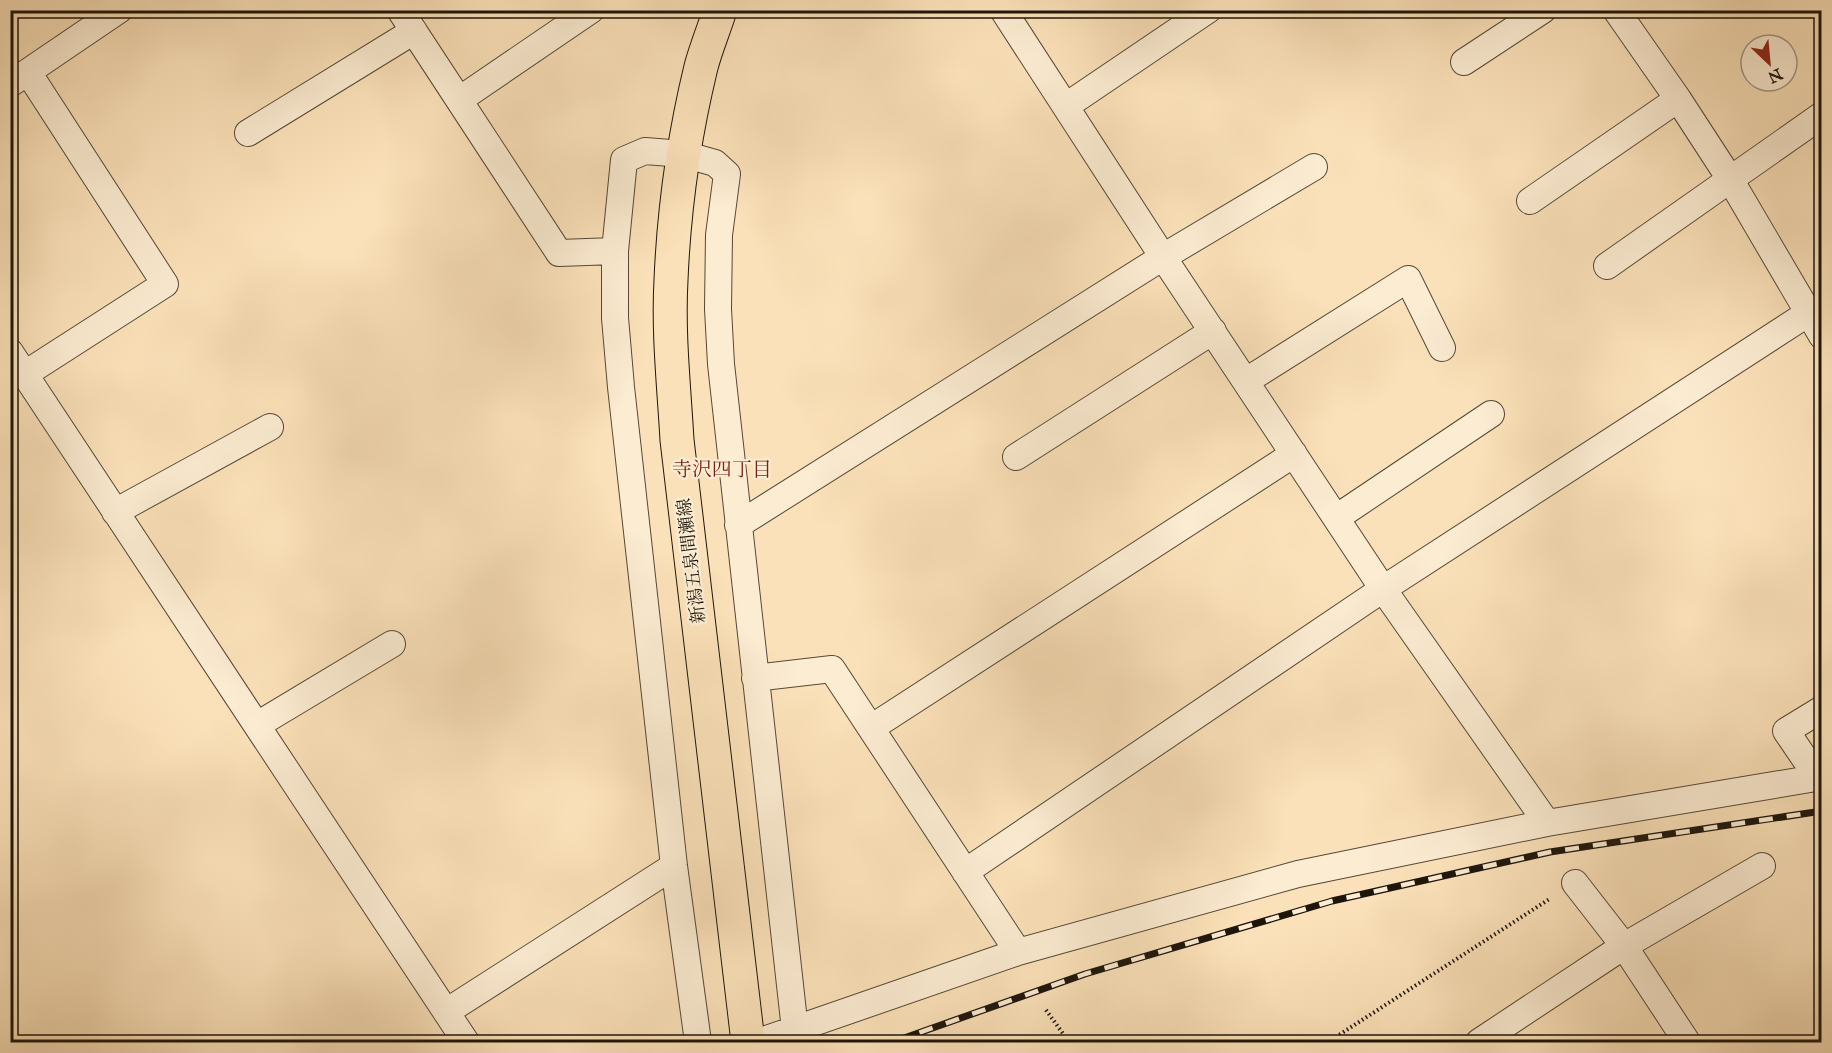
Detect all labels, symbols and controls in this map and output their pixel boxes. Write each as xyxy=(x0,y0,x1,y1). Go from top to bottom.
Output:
north arrow xyxy=(1739,33,1799,93)
text: N xyxy=(1765,65,1786,88)
district label: 寺沢四丁目 xyxy=(672,457,772,481)
street label: 新潟五泉間瀬線 xyxy=(672,497,710,625)

